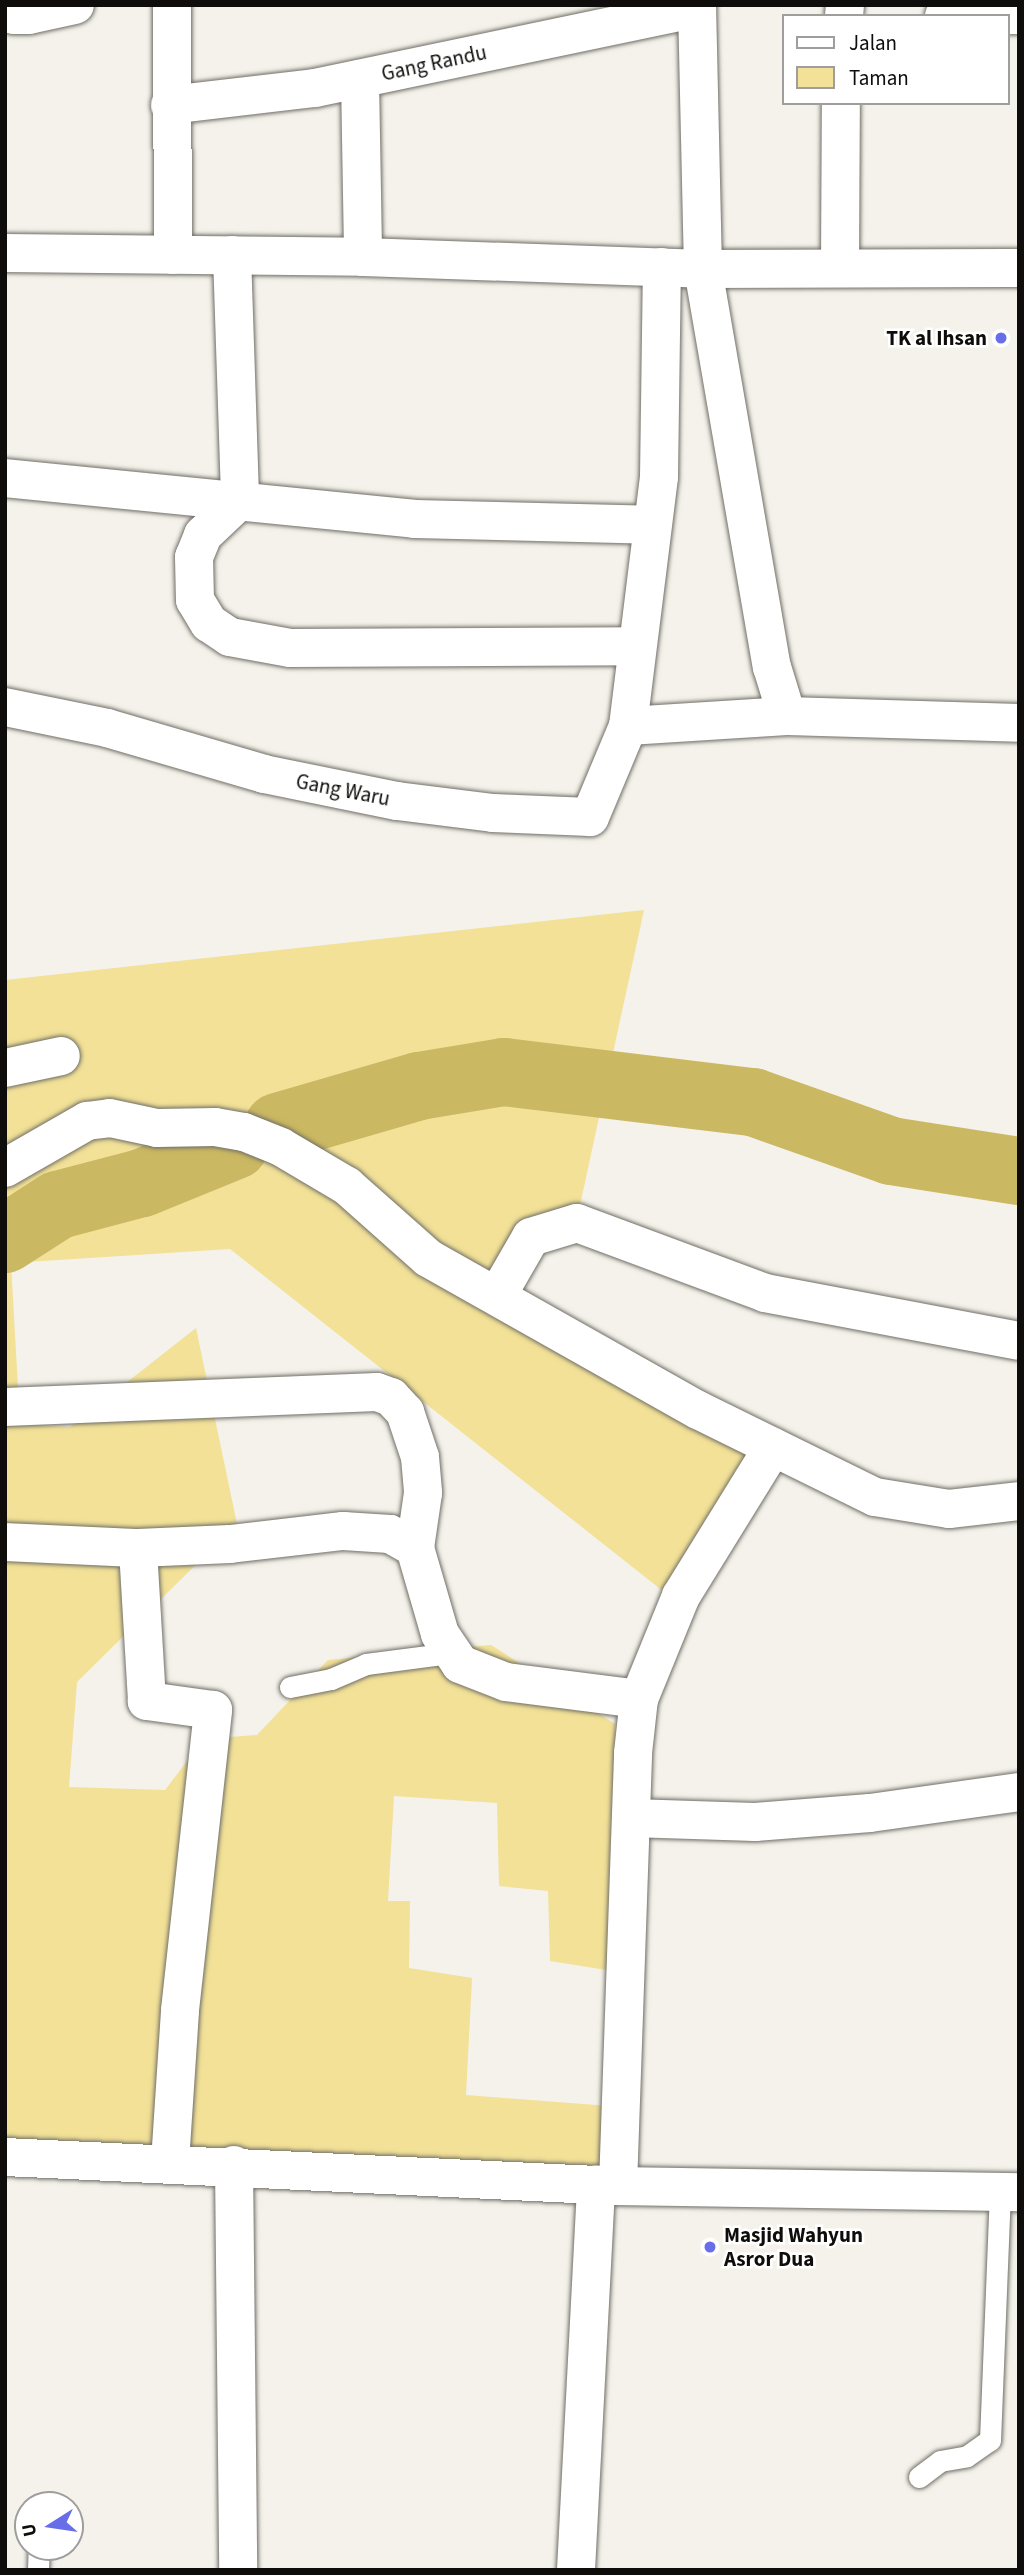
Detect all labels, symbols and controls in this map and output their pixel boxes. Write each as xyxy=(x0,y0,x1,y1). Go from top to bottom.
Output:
legend xyxy=(782,14,1010,105)
text: Jalan xyxy=(849,28,897,58)
street label: Gang Randu xyxy=(379,40,489,86)
text: Taman xyxy=(849,63,909,93)
place label: TK al Ihsan xyxy=(886,325,987,351)
marker: TK al Ihsan xyxy=(993,330,1009,346)
street label: Gang Waru xyxy=(294,769,392,811)
place label: Masjid Wahyun Asror Dua xyxy=(724,2222,863,2272)
marker: Masjid Wahyun Asror Dua xyxy=(702,2239,718,2255)
north arrow xyxy=(14,2491,84,2561)
text: U xyxy=(15,2521,44,2539)

